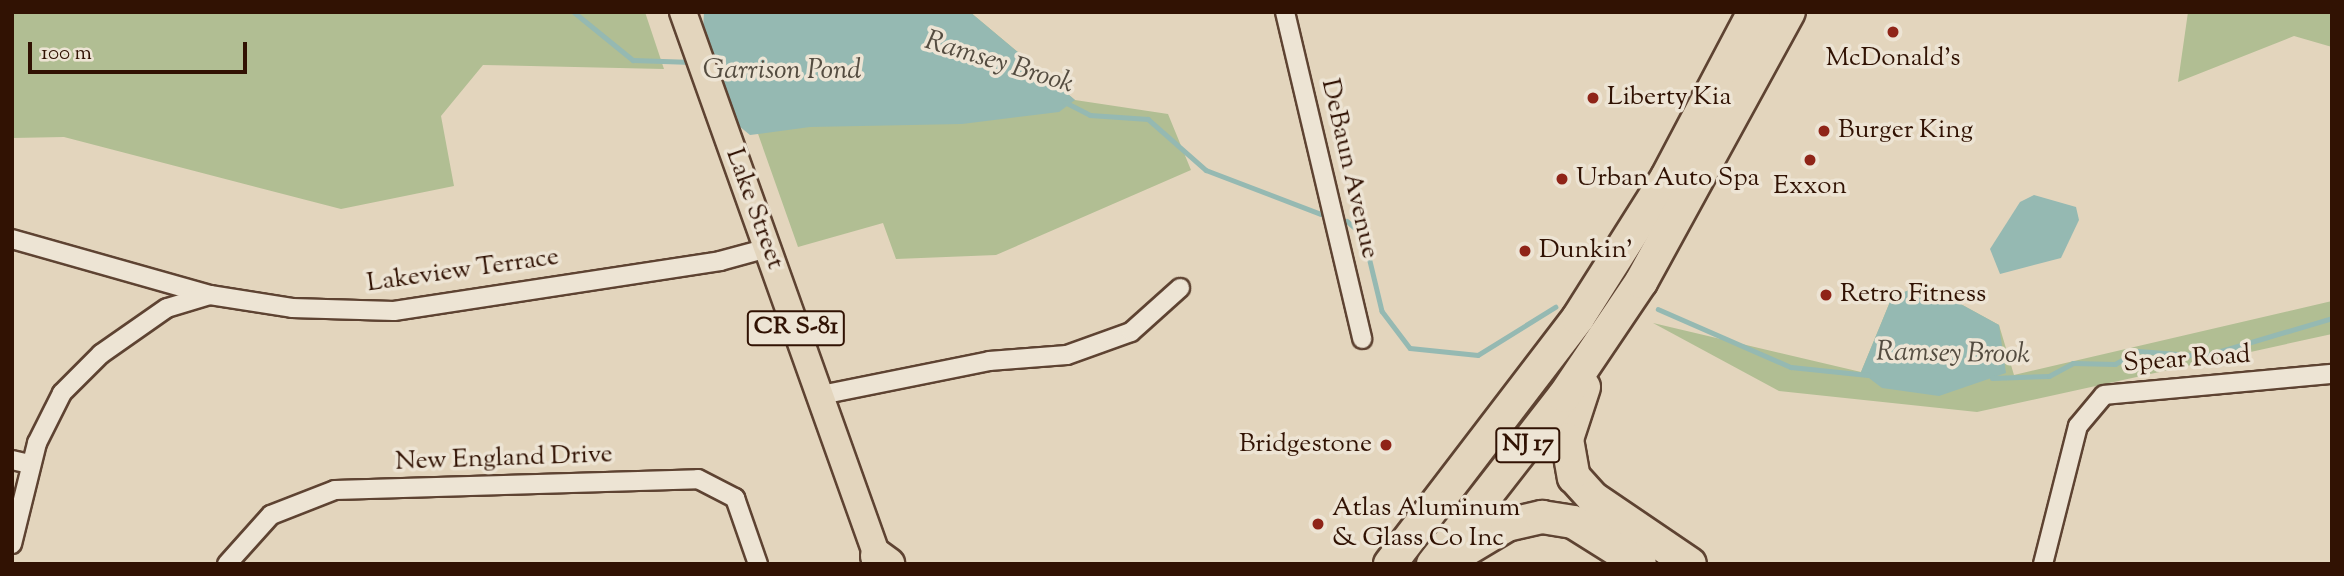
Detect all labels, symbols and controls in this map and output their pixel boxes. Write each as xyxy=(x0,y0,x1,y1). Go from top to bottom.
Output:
water label: Ramsey Brook xyxy=(921,24,1077,102)
marker: McDonald's xyxy=(1885,24,1901,40)
scale bar xyxy=(32,28,250,72)
text: 100 m xyxy=(41,39,92,69)
place label: McDonald's xyxy=(1825,43,1961,75)
water label: Garrison Pond xyxy=(703,54,861,88)
street label: DeBaun Avenue xyxy=(1313,76,1385,262)
place label: Liberty Kia xyxy=(1607,82,1731,114)
marker: Liberty Kia xyxy=(1585,90,1601,106)
place label: Burger King xyxy=(1838,115,1973,147)
marker: Burger King xyxy=(1816,123,1832,139)
street label: Lake Street xyxy=(718,144,790,274)
marker: Exxon xyxy=(1802,152,1818,168)
place label: Urban Auto Spa xyxy=(1576,163,1760,195)
marker: Urban Auto Spa xyxy=(1554,171,1570,187)
place label: Exxon xyxy=(1773,171,1847,203)
place label: Dunkin' xyxy=(1539,235,1633,267)
street label: Lakeview Terrace xyxy=(365,242,561,300)
marker: Dunkin' xyxy=(1517,243,1533,259)
place label: Retro Fitness xyxy=(1840,279,1986,311)
marker: Retro Fitness xyxy=(1818,287,1834,303)
road number: CR S-81 xyxy=(745,307,847,348)
water label: Ramsey Brook xyxy=(1876,336,2030,372)
street label: Spear Road xyxy=(2122,340,2252,380)
road number: NJ 17 xyxy=(1495,424,1561,466)
place label: Bridgestone xyxy=(1239,429,1372,461)
marker: Bridgestone xyxy=(1378,437,1394,453)
street label: New England Drive xyxy=(395,440,613,478)
place label: Atlas Aluminum & Glass Co Inc xyxy=(1332,493,1520,554)
marker: Atlas Aluminum & Glass Co Inc xyxy=(1310,516,1326,532)

